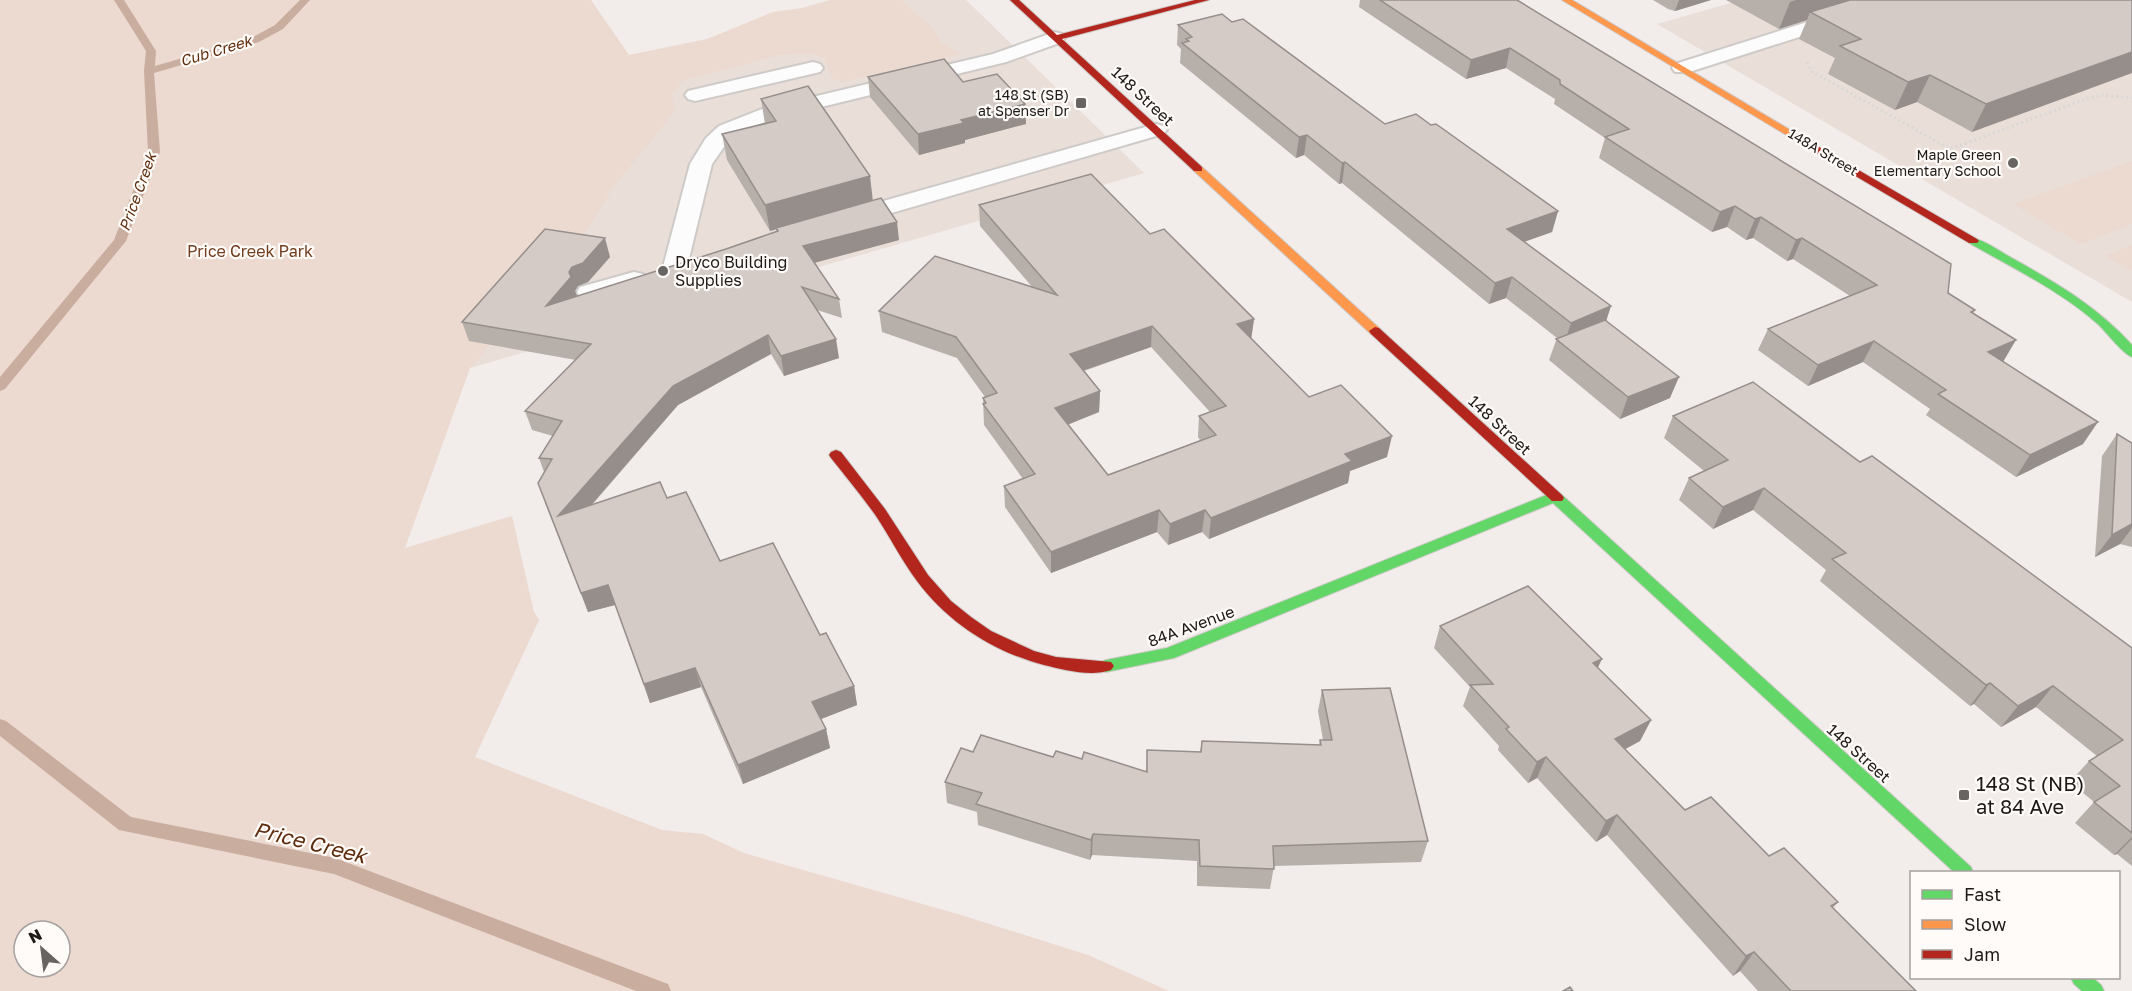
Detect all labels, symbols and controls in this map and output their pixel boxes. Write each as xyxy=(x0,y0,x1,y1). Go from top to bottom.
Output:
water label: Cub Creek xyxy=(178,30,255,69)
street label: 148 Street xyxy=(1107,62,1179,130)
place label: 148 St (SB) at Spenser Dr xyxy=(978,86,1070,119)
marker: 148 St (SB) at Spenser Dr xyxy=(1074,96,1088,110)
street label: 148A Street xyxy=(1785,124,1861,179)
place label: Maple Green Elementary School xyxy=(1874,146,2001,179)
water label: Price Creek xyxy=(115,149,160,233)
marker: Maple Green Elementary School xyxy=(2006,156,2020,170)
park label: Price Creek Park xyxy=(187,241,313,261)
place label: Dryco Building Supplies xyxy=(675,252,787,290)
marker: Dryco Building Supplies xyxy=(656,264,670,278)
street label: 148 Street xyxy=(1464,391,1536,459)
street label: 84A Avenue xyxy=(1145,601,1237,651)
street label: 148 Street xyxy=(1823,719,1895,787)
place label: 148 St (NB) at 84 Ave xyxy=(1976,771,2084,818)
marker: 148 St (NB) at 84 Ave xyxy=(1957,788,1971,802)
water label: Price Creek xyxy=(251,816,371,869)
legend xyxy=(1910,871,2120,979)
text: Fast xyxy=(1964,883,2001,905)
text: Slow xyxy=(1964,913,2007,935)
north arrow xyxy=(12,919,72,979)
text: N xyxy=(25,924,45,947)
text: Jam xyxy=(1964,943,2000,965)

